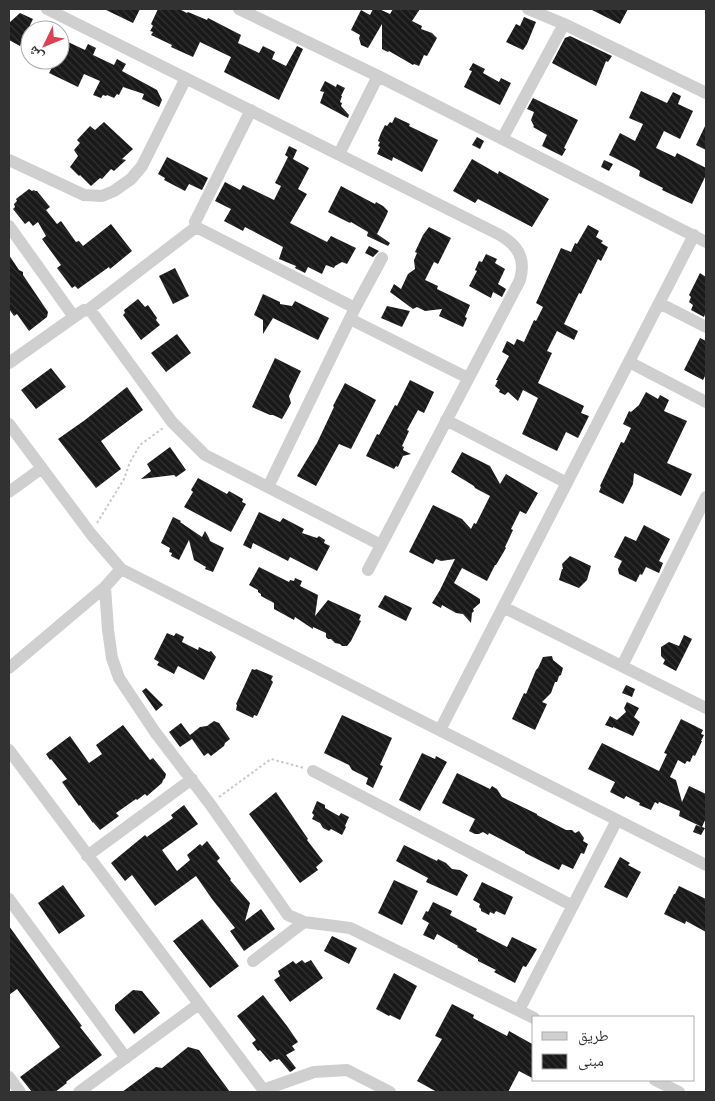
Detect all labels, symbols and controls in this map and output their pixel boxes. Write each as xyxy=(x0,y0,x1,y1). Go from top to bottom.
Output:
north arrow xyxy=(20,20,70,70)
text: ش xyxy=(24,42,47,65)
legend xyxy=(532,1016,695,1081)
text: طريق xyxy=(578,1027,609,1046)
text: مبنى xyxy=(578,1052,604,1071)

